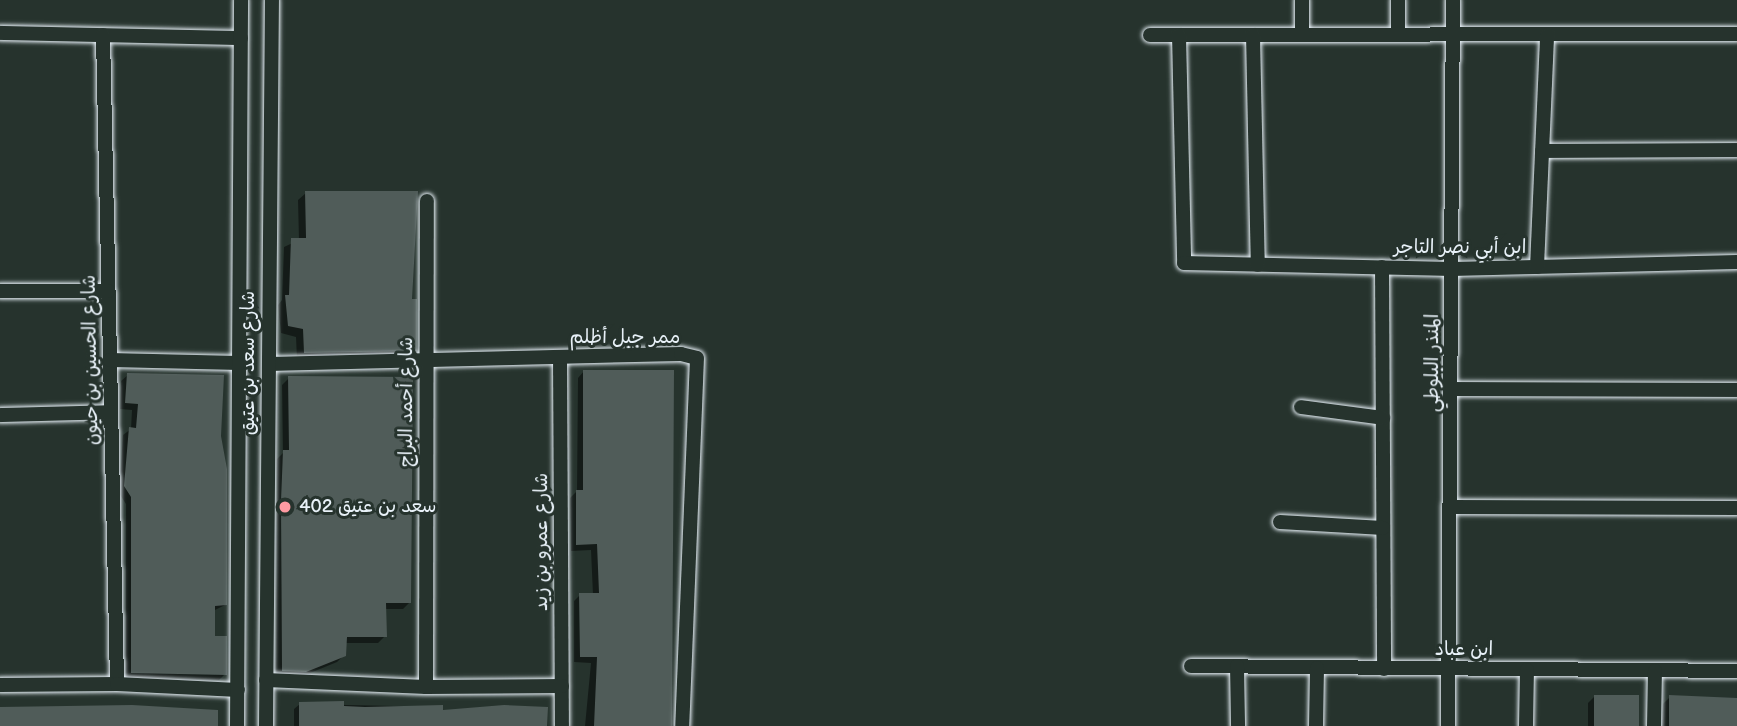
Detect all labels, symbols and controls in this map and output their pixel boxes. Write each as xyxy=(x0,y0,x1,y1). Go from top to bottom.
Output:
street label: ابن أبي نصر التاجر xyxy=(1394,237,1526,259)
street label: شارع الحسين بن حيون xyxy=(78,275,104,445)
street label: شارع سعد بن عتيق xyxy=(238,291,260,435)
street label: المنذر البلوطي xyxy=(1422,314,1444,412)
street label: ممر جبل أظلم xyxy=(570,327,680,349)
street label: شارع أحمد البراج xyxy=(396,337,418,467)
street label: شارع عمرو بن زيد xyxy=(531,473,553,611)
place label: سعد بن عتيق 402 xyxy=(299,496,436,518)
marker: سعد بن عتيق 402 xyxy=(277,499,293,515)
street label: ابن عباد xyxy=(1435,639,1493,661)

